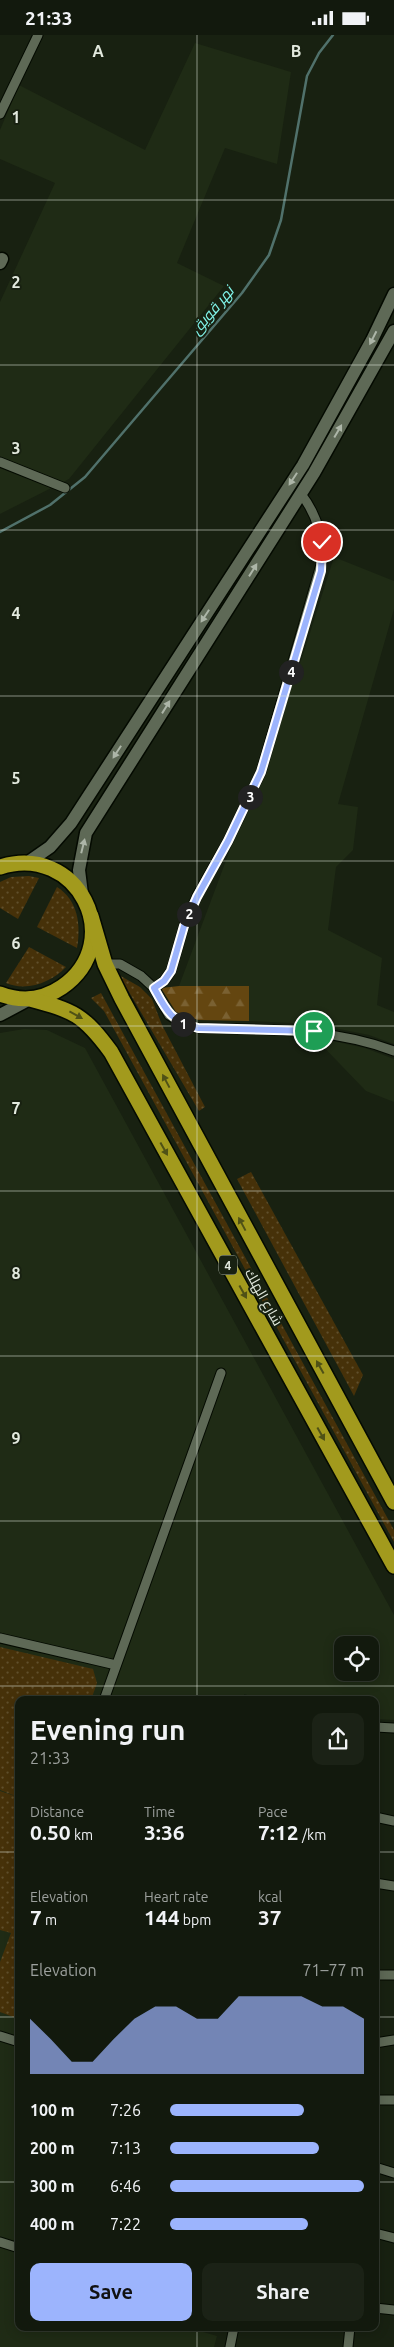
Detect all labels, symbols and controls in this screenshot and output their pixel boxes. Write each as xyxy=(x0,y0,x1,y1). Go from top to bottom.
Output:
text: 21:33 xyxy=(25,7,73,29)
text: A xyxy=(92,42,104,60)
text: B xyxy=(291,42,301,60)
text: 1 xyxy=(11,108,21,126)
text: 2 xyxy=(11,273,21,291)
water label: نهر قويق xyxy=(187,281,239,338)
one-way arrow xyxy=(369,331,377,345)
one-way arrow xyxy=(333,425,342,438)
text: 3 xyxy=(11,439,21,457)
one-way arrow xyxy=(289,473,298,486)
pin xyxy=(301,521,343,563)
icon: check xyxy=(308,528,336,556)
one-way arrow xyxy=(248,563,257,576)
text: 4 xyxy=(11,604,21,622)
one-way arrow xyxy=(200,609,210,622)
pin: 4 xyxy=(278,659,304,685)
text: 4 xyxy=(288,664,295,680)
one-way arrow xyxy=(161,701,170,714)
one-way arrow xyxy=(112,746,122,759)
text: 5 xyxy=(11,769,21,787)
pin: 3 xyxy=(238,785,262,809)
text: 3 xyxy=(247,789,254,805)
one-way arrow xyxy=(79,839,87,854)
pin: 2 xyxy=(176,901,202,927)
text: 2 xyxy=(186,906,193,922)
text: 6 xyxy=(11,934,21,952)
pin xyxy=(293,1010,335,1052)
one-way arrow xyxy=(69,1011,83,1019)
pin: 1 xyxy=(170,1011,196,1037)
text: 1 xyxy=(180,1016,187,1032)
icon: arrive xyxy=(300,1017,328,1045)
one-way arrow xyxy=(161,1074,170,1088)
text: 7 xyxy=(11,1099,21,1117)
one-way arrow xyxy=(160,1143,169,1156)
one-way arrow xyxy=(238,1217,247,1231)
road number: 4 xyxy=(219,1255,237,1275)
text: 8 xyxy=(11,1264,21,1282)
street label: شارع الهلك xyxy=(241,1266,286,1329)
one-way arrow xyxy=(239,1284,247,1299)
one-way arrow xyxy=(316,1359,324,1374)
one-way arrow xyxy=(317,1427,325,1441)
text: 9 xyxy=(11,1429,21,1447)
map controls xyxy=(334,1636,379,1681)
button: locate xyxy=(334,1636,379,1681)
button: share xyxy=(312,1713,364,1765)
text: Evening run xyxy=(30,1714,185,1745)
text: 21:33 xyxy=(30,1749,70,1767)
text: Distance xyxy=(30,1804,84,1820)
text: Time xyxy=(144,1804,175,1820)
text: Pace xyxy=(258,1804,288,1820)
text: 0.50 xyxy=(30,1820,71,1844)
text: 3:36 xyxy=(144,1820,185,1844)
text: 7:12 xyxy=(258,1820,299,1844)
text: km xyxy=(71,1827,93,1843)
text: /km xyxy=(299,1827,326,1843)
text: Elevation xyxy=(30,1889,88,1905)
text: Heart rate xyxy=(144,1889,208,1905)
text: kcal xyxy=(258,1889,282,1905)
text: 7 xyxy=(30,1905,42,1929)
text: 144 xyxy=(144,1905,180,1929)
text: 37 xyxy=(258,1905,282,1929)
text: m xyxy=(42,1912,57,1928)
text: bpm xyxy=(180,1912,211,1928)
text: Elevation xyxy=(30,1961,97,1979)
text: 71–77 m xyxy=(302,1961,364,1979)
text: 100 m xyxy=(30,2101,75,2119)
text: 7:26 xyxy=(110,2101,141,2119)
text: 200 m xyxy=(30,2139,75,2157)
text: 7:13 xyxy=(110,2139,141,2157)
text: 300 m xyxy=(30,2177,75,2195)
text: 6:46 xyxy=(110,2177,141,2195)
text: 400 m xyxy=(30,2215,75,2233)
text: 7:22 xyxy=(110,2215,141,2233)
button: Save xyxy=(30,2263,192,2321)
button: Share xyxy=(202,2263,364,2321)

